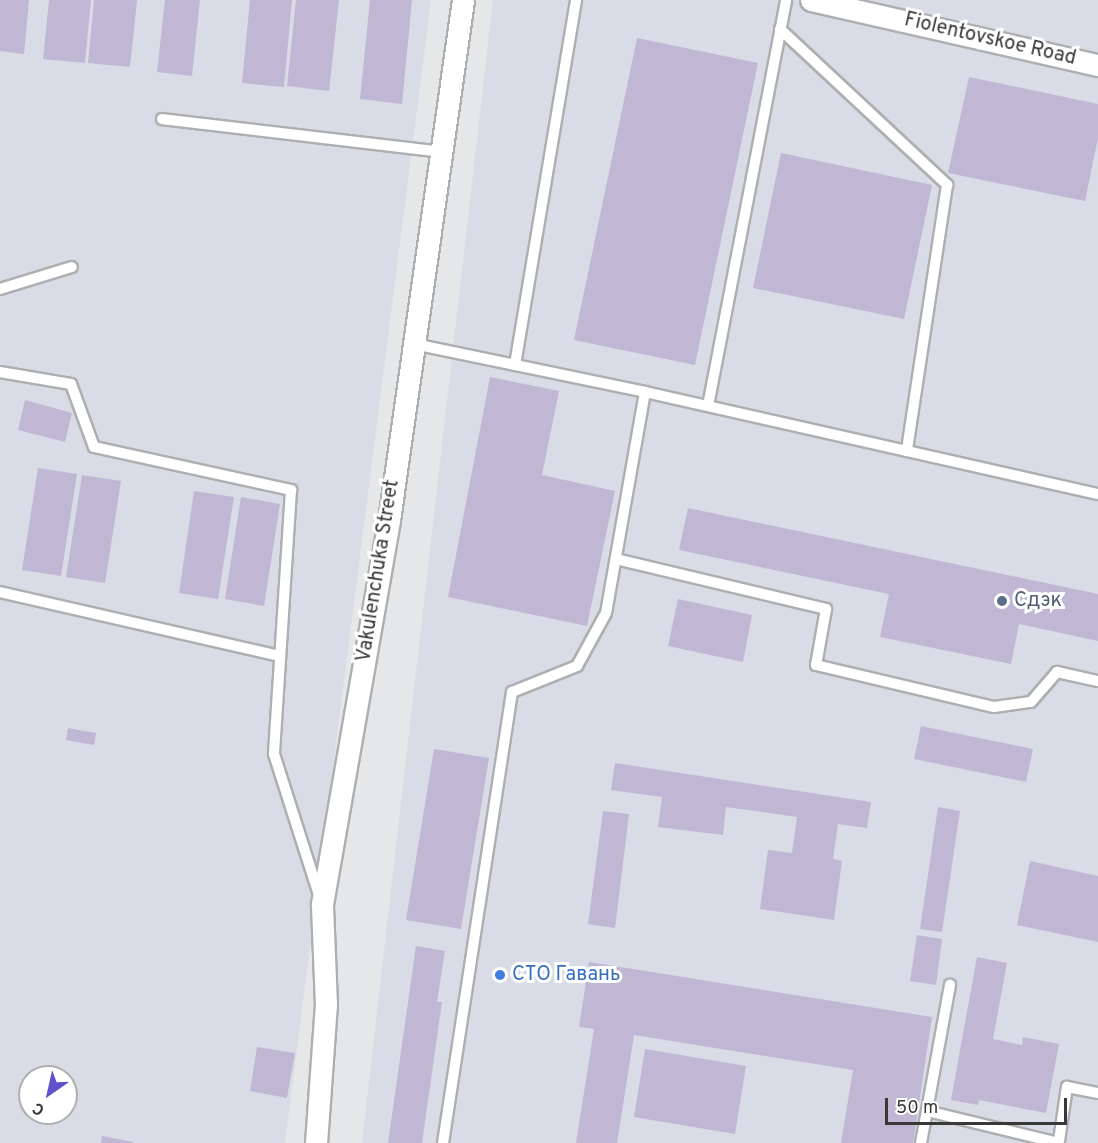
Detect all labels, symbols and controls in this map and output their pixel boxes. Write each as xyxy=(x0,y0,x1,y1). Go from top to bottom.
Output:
street label: Fiolentovskoe Road xyxy=(902,9,1078,71)
street label: Vakulenchuka Street xyxy=(353,478,405,664)
place label: Сдэк xyxy=(1014,589,1062,613)
marker: Сдэк xyxy=(995,594,1009,608)
place label: СТО Гавань xyxy=(512,963,620,987)
marker: СТО Гавань xyxy=(493,968,507,982)
north arrow xyxy=(18,1065,78,1125)
scale bar xyxy=(888,1086,1070,1124)
text: С xyxy=(29,1097,49,1119)
text: 50 m xyxy=(896,1097,938,1120)

